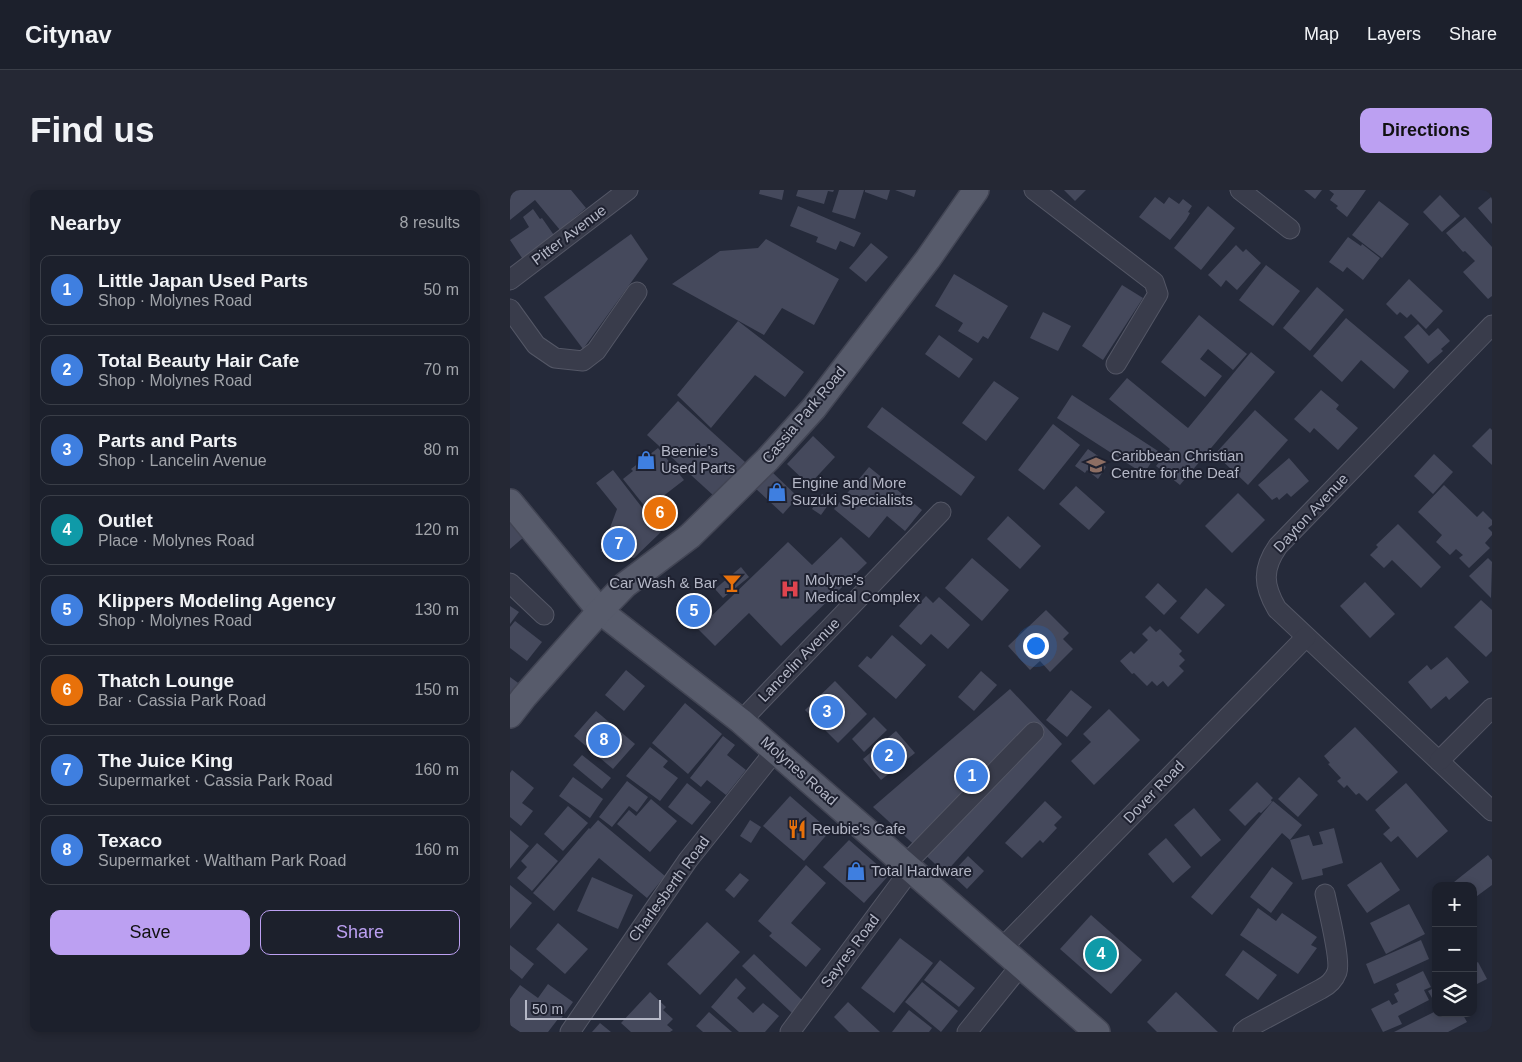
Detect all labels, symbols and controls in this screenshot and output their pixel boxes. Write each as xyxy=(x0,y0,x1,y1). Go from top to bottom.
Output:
text: Citynav xyxy=(25,21,112,48)
text: Map xyxy=(1304,24,1339,44)
text: Layers xyxy=(1367,24,1421,44)
text: Share xyxy=(1449,24,1497,44)
button: Directions xyxy=(1360,108,1492,153)
text: Find us xyxy=(30,110,154,149)
street label: Pitter Avenue xyxy=(528,201,609,268)
text: Nearby xyxy=(50,211,121,234)
text: 8 results xyxy=(400,214,460,231)
text: Little Japan Used Parts xyxy=(98,270,308,291)
text: 1 xyxy=(63,281,71,298)
text: 50 m xyxy=(423,281,459,298)
text: Shop · Molynes Road xyxy=(98,292,252,309)
text: Total Beauty Hair Cafe xyxy=(98,350,299,371)
text: 2 xyxy=(63,361,71,378)
text: 70 m xyxy=(423,361,459,378)
street label: Cassia Park Road xyxy=(758,363,849,466)
text: Shop · Molynes Road xyxy=(98,372,252,389)
text: Parts and Parts xyxy=(98,430,237,451)
text: 3 xyxy=(63,441,71,458)
text: 80 m xyxy=(423,441,459,458)
place label: Beenie's Used Parts xyxy=(661,442,735,476)
place label: Caribbean Christian Centre for the Deaf xyxy=(1111,447,1244,481)
shop icon: Beenie's Used Parts xyxy=(635,449,657,471)
text: Shop · Lancelin Avenue xyxy=(98,452,267,469)
school or university icon: Caribbean Christian Centre for the Deaf xyxy=(1085,454,1107,476)
street label: Dayton Avenue xyxy=(1270,470,1351,556)
place label: Engine and More Suzuki Specialists xyxy=(792,474,913,508)
shop icon: Engine and More Suzuki Specialists xyxy=(766,481,788,503)
pin: 6 xyxy=(644,494,676,532)
text: Outlet xyxy=(98,510,153,531)
text: 4 xyxy=(63,521,71,538)
text: 120 m xyxy=(415,521,459,538)
pin: 7 xyxy=(603,525,635,563)
text: Place · Molynes Road xyxy=(98,532,255,549)
place label: Molyne's Medical Complex xyxy=(805,571,921,605)
bar icon: Car Wash & Bar xyxy=(721,572,743,594)
place label: Car Wash & Bar xyxy=(609,574,717,591)
hospital icon: Molyne's Medical Complex xyxy=(779,578,801,600)
text: Klippers Modeling Agency xyxy=(98,590,336,611)
pin: 5 xyxy=(678,592,710,630)
text: 5 xyxy=(63,601,71,618)
text: 130 m xyxy=(415,601,459,618)
text: Shop · Molynes Road xyxy=(98,612,252,629)
street label: Lancelin Avenue xyxy=(754,614,843,705)
your location xyxy=(1023,633,1049,659)
text: Thatch Lounge xyxy=(98,670,234,691)
text: 6 xyxy=(63,681,71,698)
text: 150 m xyxy=(415,681,459,698)
text: Bar · Cassia Park Road xyxy=(98,692,266,709)
pin: 3 xyxy=(811,693,843,731)
pin: 8 xyxy=(588,721,620,759)
street label: Molynes Road xyxy=(758,733,841,808)
pin: 2 xyxy=(873,737,905,775)
text: The Juice King xyxy=(98,750,233,771)
pin: 1 xyxy=(956,757,988,795)
street label: Dover Road xyxy=(1120,757,1188,826)
text: 7 xyxy=(63,761,71,778)
text: 160 m xyxy=(415,761,459,778)
text: Supermarket · Cassia Park Road xyxy=(98,772,333,789)
restaurant icon: Reubie's Cafe xyxy=(786,818,808,840)
place label: Reubie's Cafe xyxy=(812,820,906,837)
text: Texaco xyxy=(98,830,162,851)
street label: Charlesberth Road xyxy=(625,833,712,945)
text: 8 xyxy=(63,841,71,858)
text: 160 m xyxy=(415,841,459,858)
text: Supermarket · Waltham Park Road xyxy=(98,852,346,869)
shop icon: Total Hardware xyxy=(845,860,867,882)
place label: Total Hardware xyxy=(871,862,972,879)
map controls xyxy=(1432,882,1477,1017)
button: + xyxy=(1432,882,1477,927)
button: Save xyxy=(50,910,250,955)
button: Share xyxy=(260,910,460,955)
street label: Sayres Road xyxy=(817,911,882,990)
button: − xyxy=(1432,927,1477,972)
pin: 4 xyxy=(1085,935,1117,973)
button: layers xyxy=(1432,972,1477,1017)
scale bar xyxy=(525,997,661,1020)
text: 50 m xyxy=(532,1001,563,1017)

